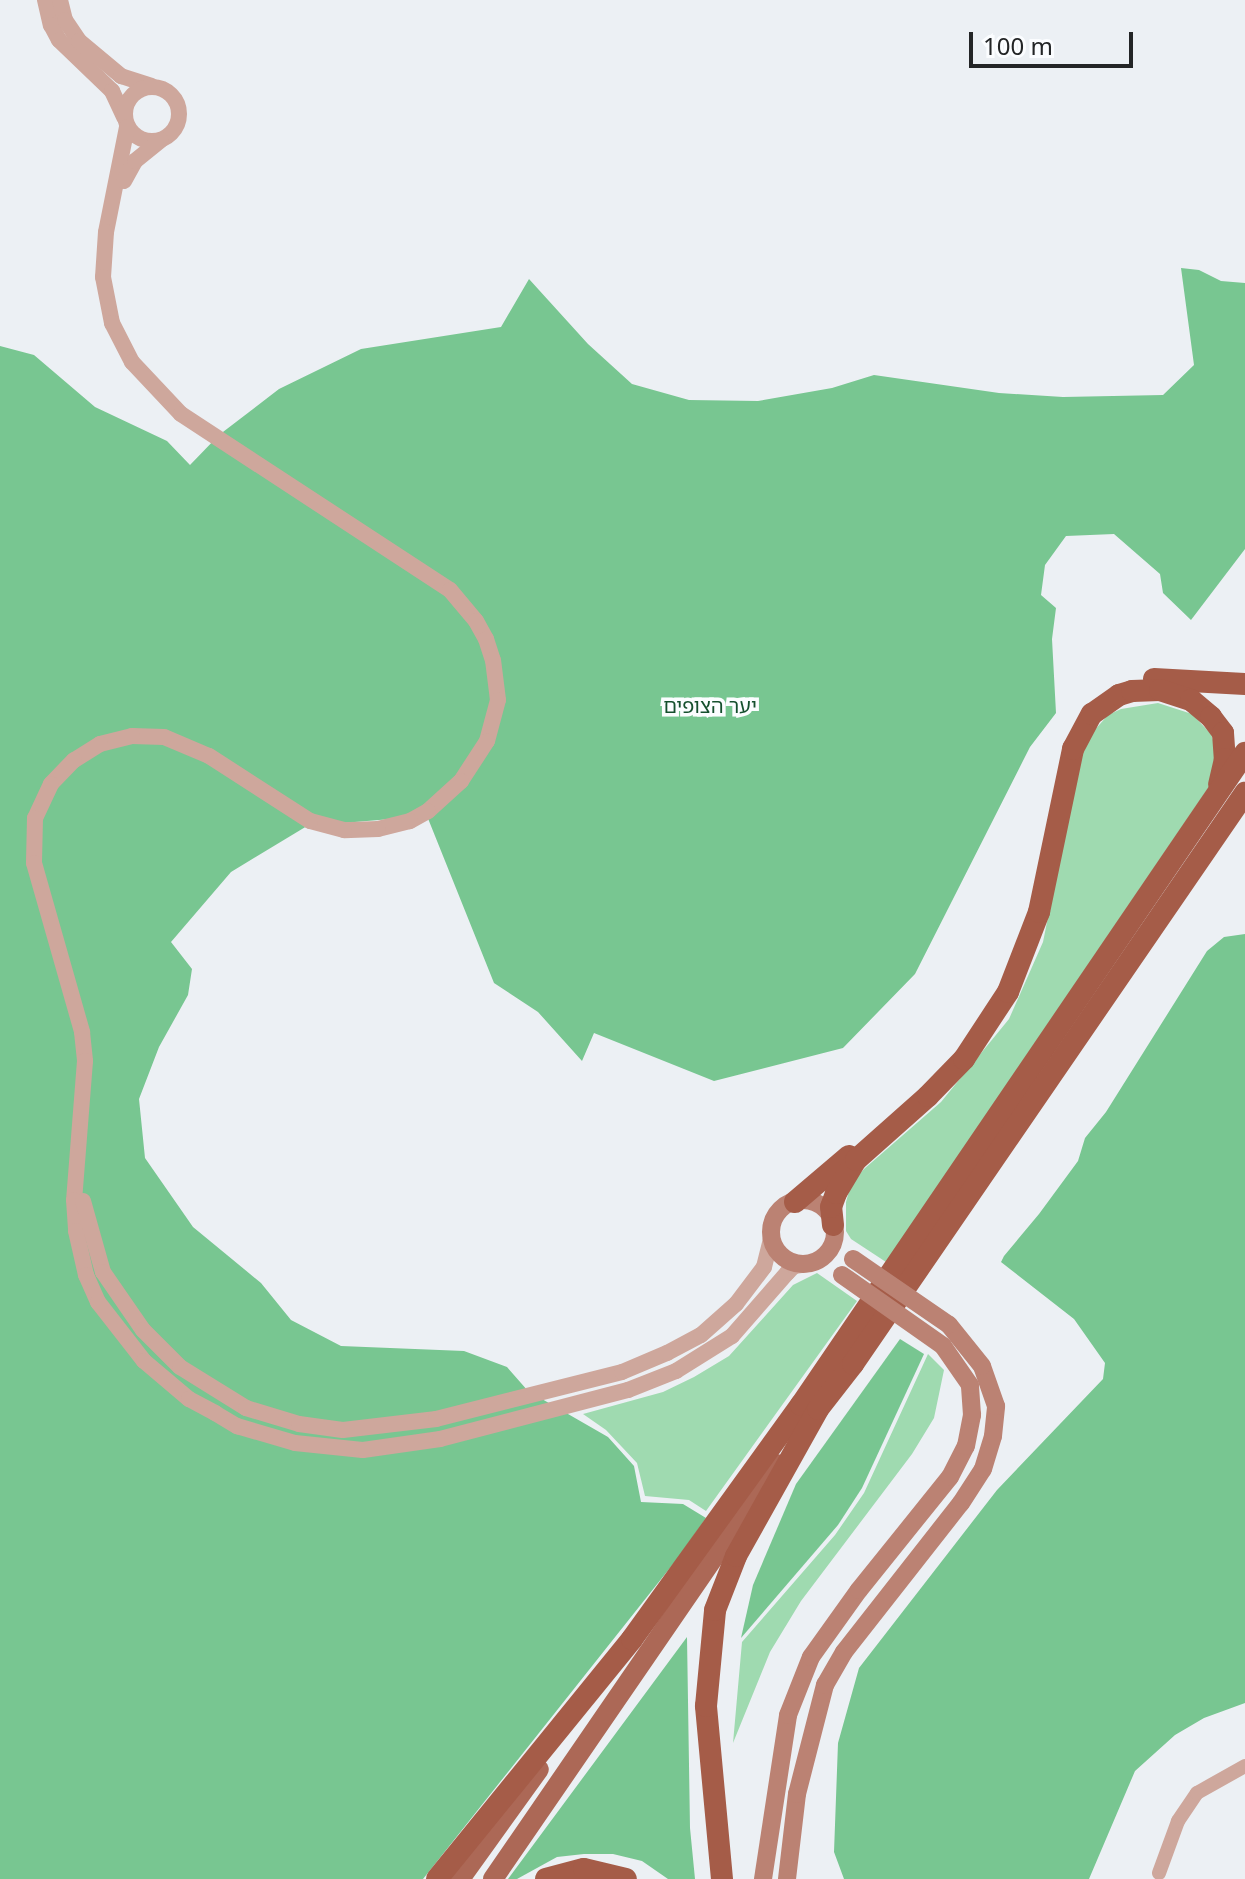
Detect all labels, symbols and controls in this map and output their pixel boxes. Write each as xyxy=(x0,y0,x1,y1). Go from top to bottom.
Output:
scale bar xyxy=(973,16,1137,66)
text: 100 m xyxy=(983,29,1053,62)
park label: יער הצופים xyxy=(663,693,757,717)

